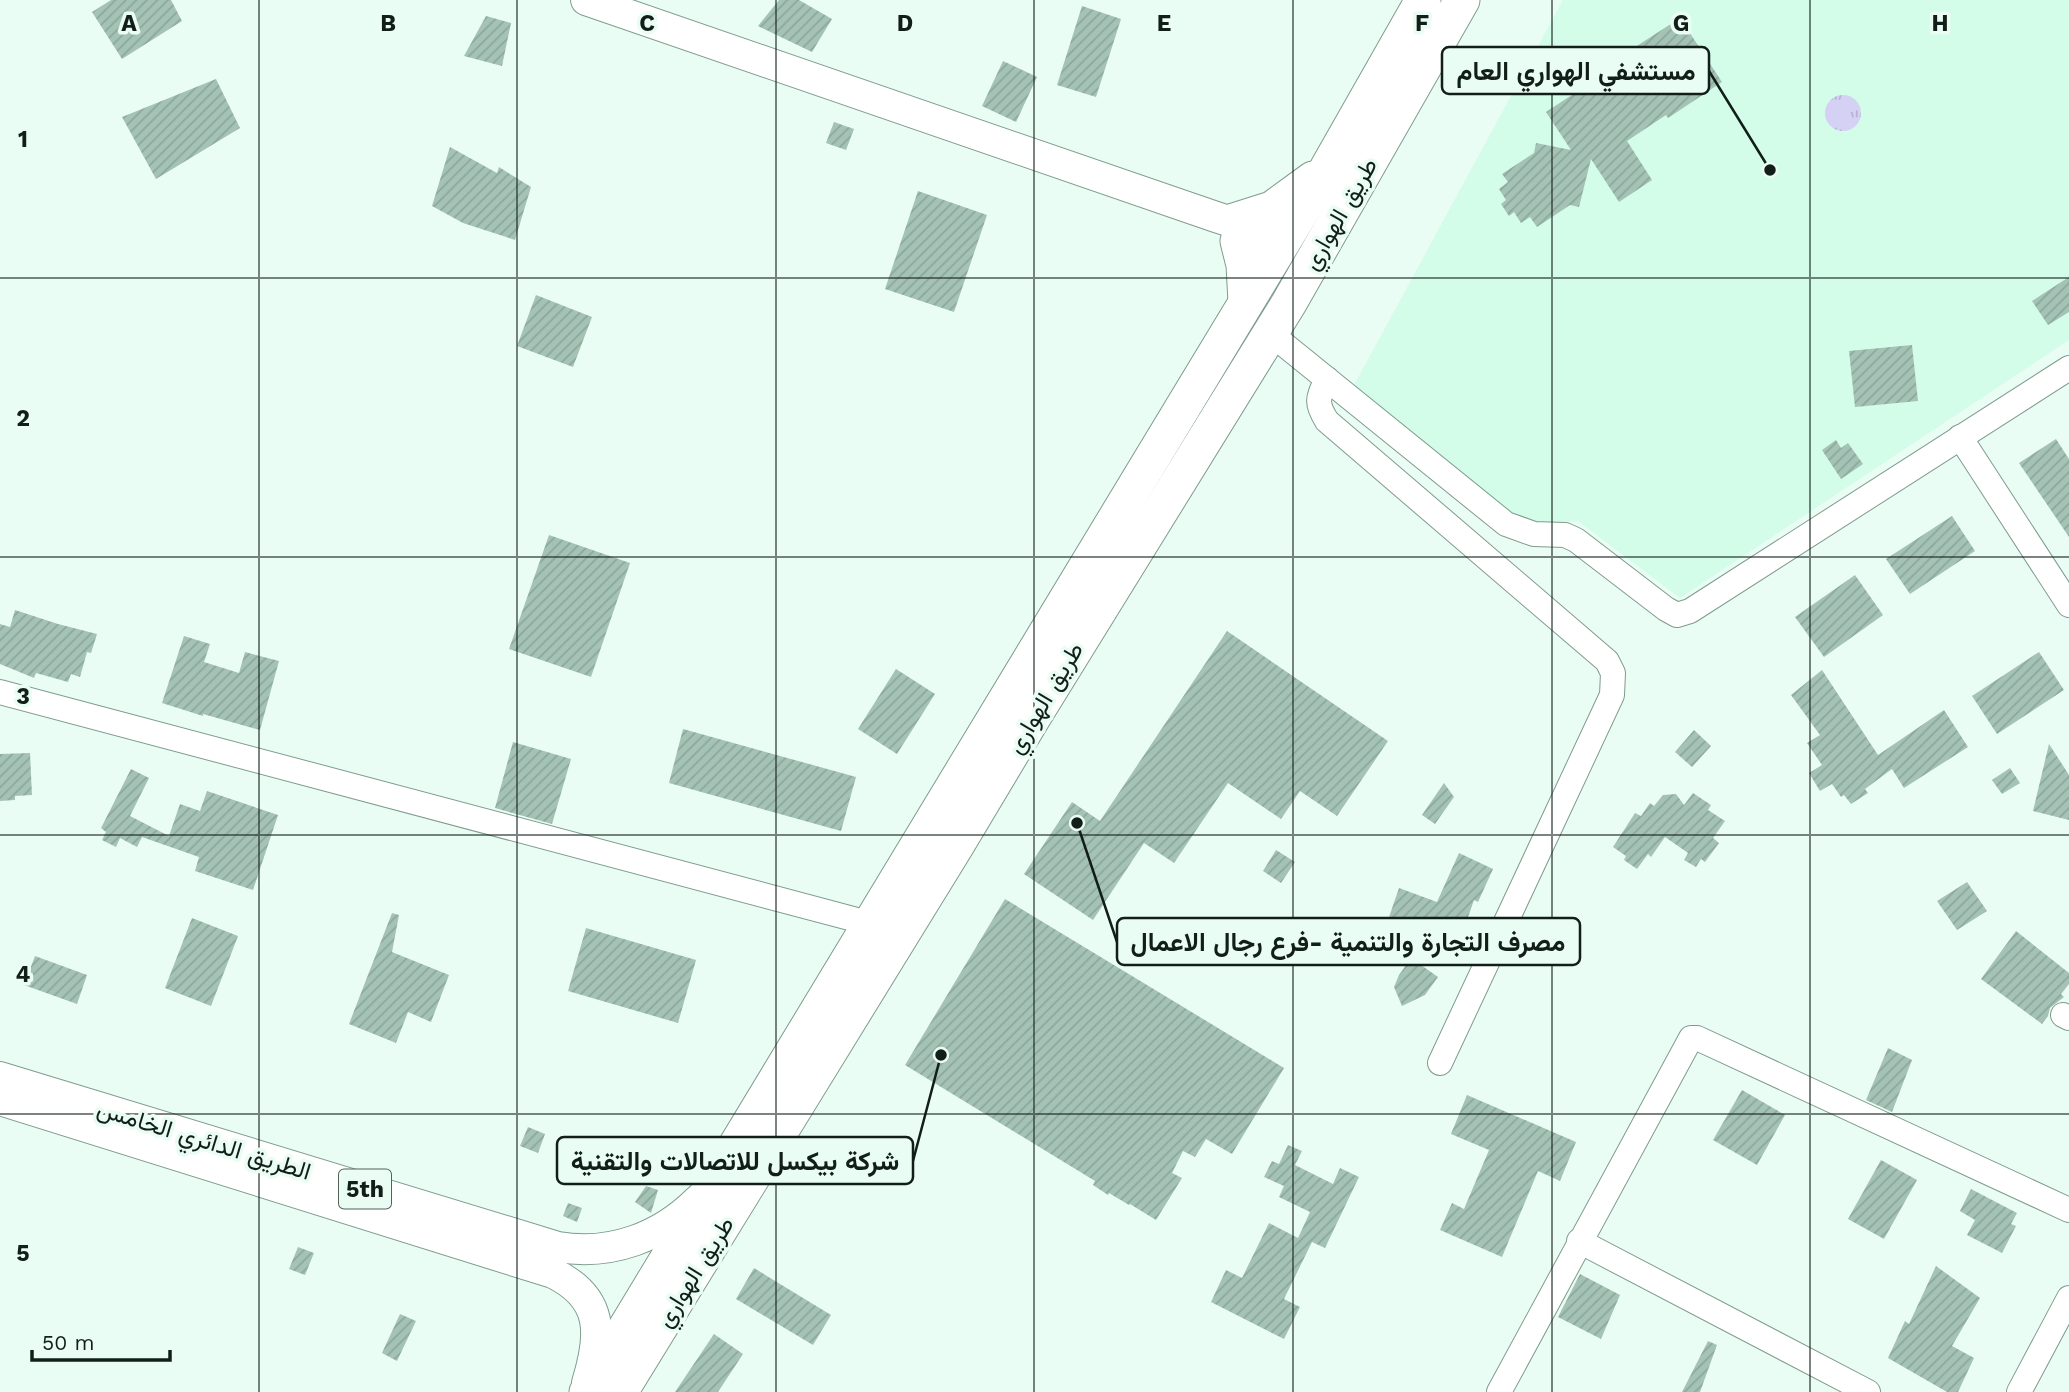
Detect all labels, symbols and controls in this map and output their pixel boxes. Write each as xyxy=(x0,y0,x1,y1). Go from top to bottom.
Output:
text: A xyxy=(121,10,137,37)
text: B xyxy=(380,10,396,37)
text: C xyxy=(639,10,655,37)
text: D xyxy=(897,10,913,37)
text: E xyxy=(1157,10,1171,37)
text: F xyxy=(1415,10,1429,37)
text: G xyxy=(1673,10,1689,37)
text: H xyxy=(1931,10,1949,37)
callout: مستشفي الهواري العام xyxy=(1442,47,1709,94)
text: مستشفي الهواري العام xyxy=(1456,56,1696,93)
text: 1 xyxy=(18,126,28,153)
street label: طريق الهواري xyxy=(1297,153,1388,278)
text: 2 xyxy=(16,405,30,432)
street label: طريق الهواري xyxy=(1001,637,1093,761)
text: 3 xyxy=(16,683,30,710)
callout: مصرف التجارة والتنمية -فرع رجال الاعمال xyxy=(1117,918,1580,965)
text: مصرف التجارة والتنمية -فرع رجال الاعمال xyxy=(1131,927,1565,960)
text: 4 xyxy=(16,961,31,988)
street label: الطريق الدائري الخامس xyxy=(92,1094,314,1191)
callout: شركة بيكسل للاتصالات والتقنية xyxy=(557,1137,913,1184)
text: شركة بيكسل للاتصالات والتقنية xyxy=(571,1146,899,1177)
road number: 5th xyxy=(339,1170,391,1208)
street label: طريق الهواري xyxy=(650,1212,744,1335)
text: 5 xyxy=(16,1240,30,1267)
scale bar xyxy=(32,1318,170,1362)
text: 50 m xyxy=(42,1330,94,1355)

